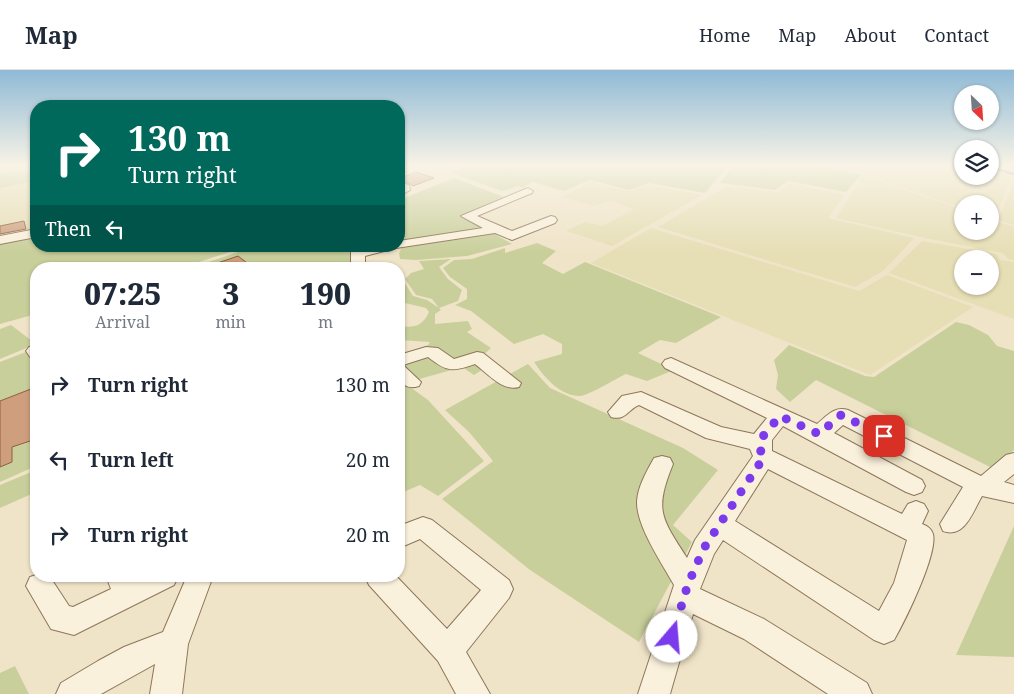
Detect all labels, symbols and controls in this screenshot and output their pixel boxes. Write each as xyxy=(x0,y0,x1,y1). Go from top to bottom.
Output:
text: Map xyxy=(25,18,78,51)
text: Home xyxy=(699,23,750,47)
text: Map xyxy=(778,23,816,47)
text: About xyxy=(844,23,896,47)
text: Contact xyxy=(924,23,989,47)
north arrow xyxy=(954,85,999,130)
map controls xyxy=(954,85,999,295)
text: 130 m xyxy=(128,114,231,161)
icon: right xyxy=(45,120,110,185)
button: layers xyxy=(954,140,999,185)
text: Turn right xyxy=(128,159,237,189)
button: + xyxy=(954,195,999,240)
icon: left xyxy=(101,215,129,243)
text: Then xyxy=(45,216,91,242)
button: − xyxy=(954,250,999,295)
text: 07:25 xyxy=(84,273,161,314)
text: 3 xyxy=(222,273,239,314)
text: 190 xyxy=(300,273,351,314)
text: Arrival xyxy=(95,311,150,333)
text: min xyxy=(215,311,246,333)
text: m xyxy=(318,311,333,333)
icon: right xyxy=(45,371,73,399)
text: Turn right xyxy=(88,372,188,398)
text: 130 m xyxy=(335,372,390,398)
pin xyxy=(863,415,905,457)
icon: arrive xyxy=(870,422,898,450)
icon: left xyxy=(45,446,73,474)
text: Turn left xyxy=(88,447,174,473)
text: 20 m xyxy=(346,447,390,473)
icon: right xyxy=(45,521,73,549)
text: Turn right xyxy=(88,522,188,548)
text: 20 m xyxy=(346,522,390,548)
position arrow xyxy=(645,610,697,662)

